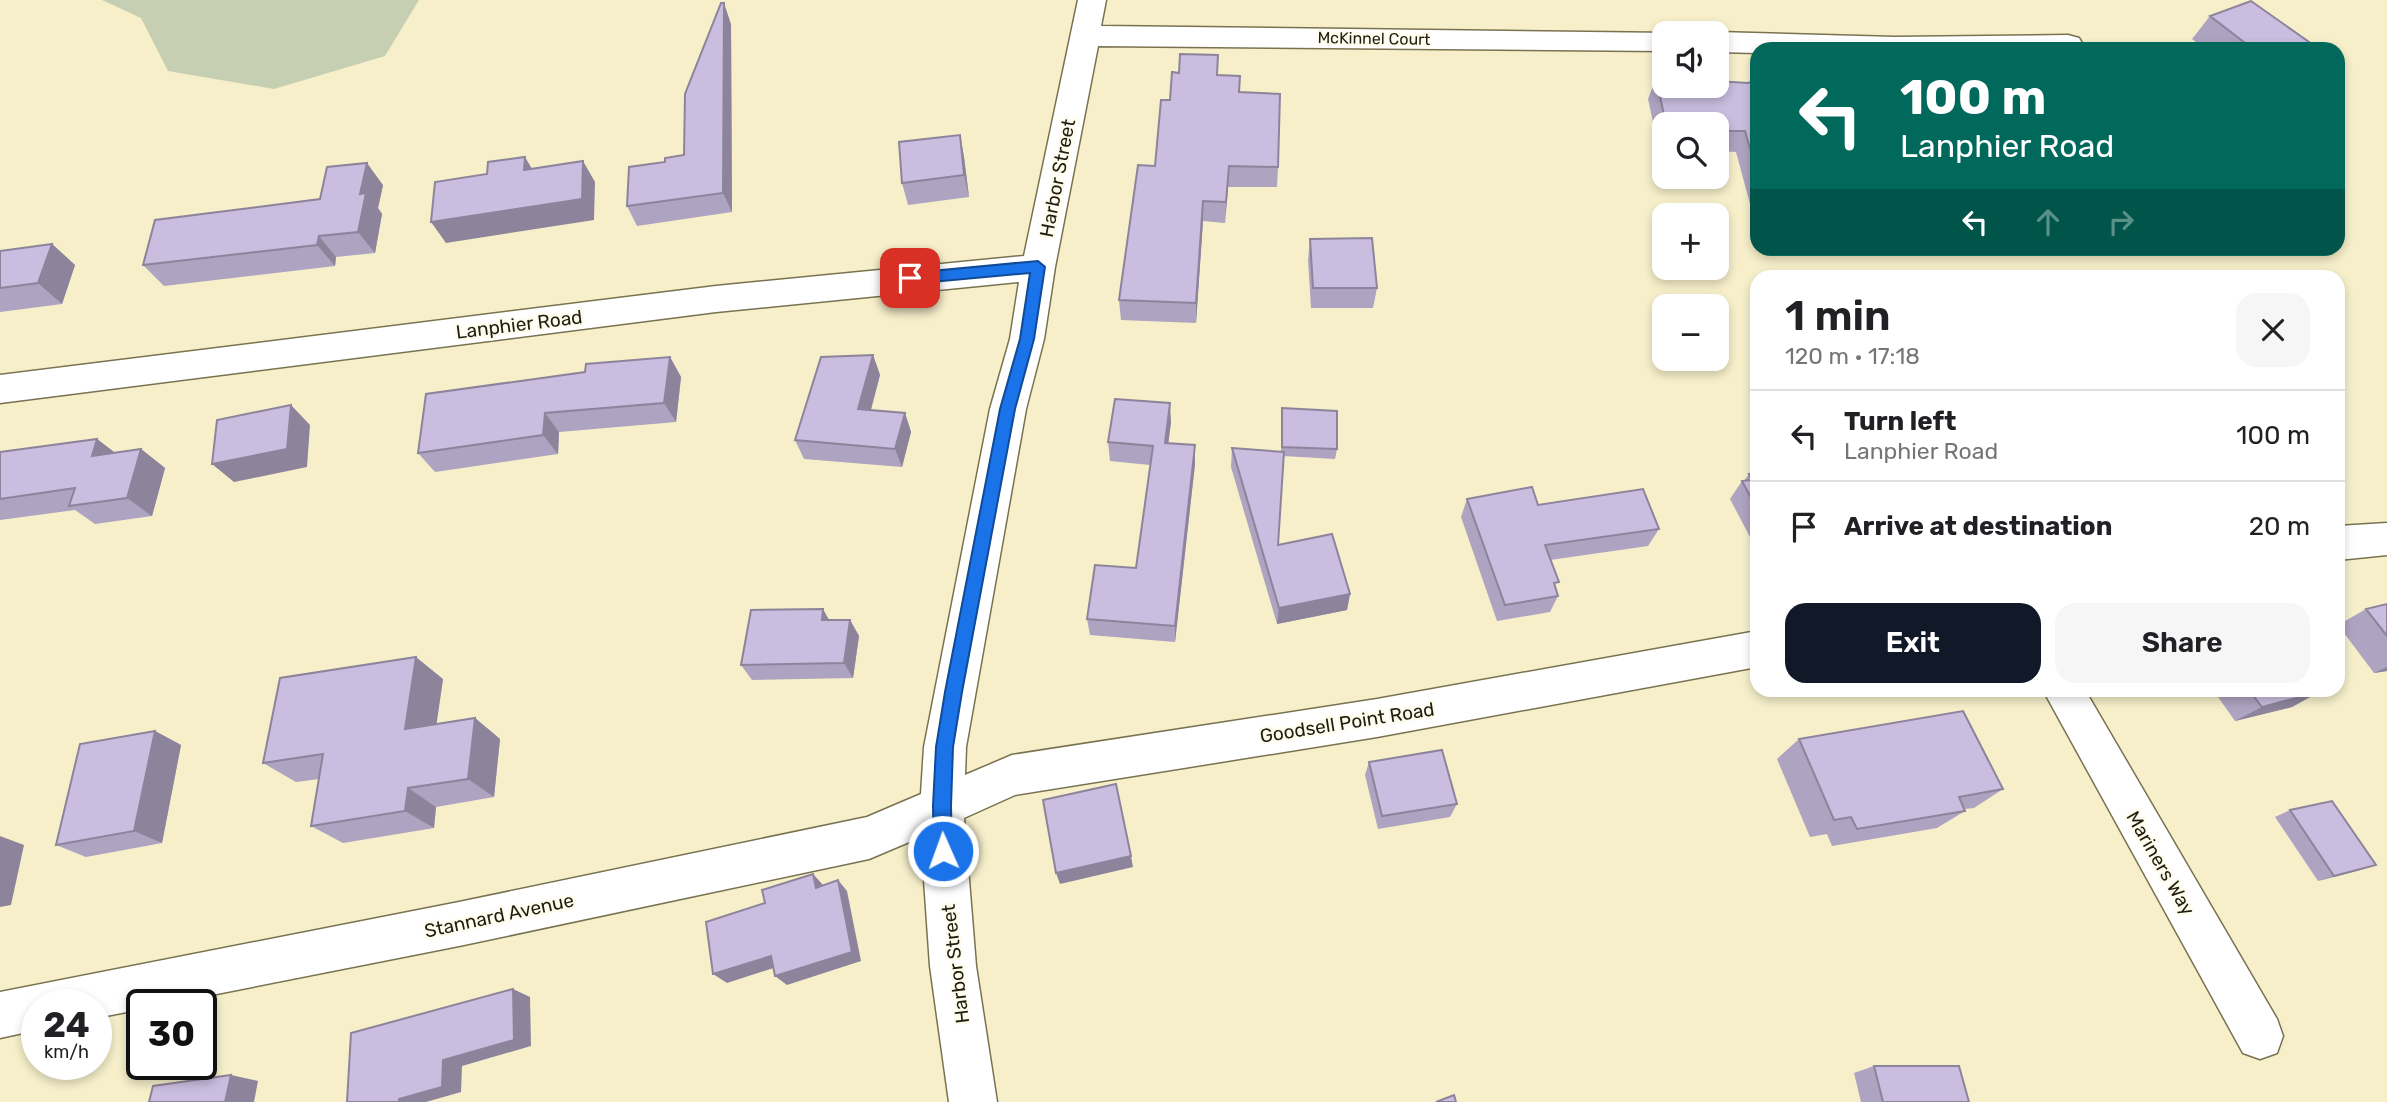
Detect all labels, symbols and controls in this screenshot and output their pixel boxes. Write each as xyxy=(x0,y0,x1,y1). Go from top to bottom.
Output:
map controls xyxy=(1652,21,1729,371)
button: sound xyxy=(1652,21,1729,98)
street label: McKinnel Court xyxy=(1317,28,1431,49)
text: 100 m xyxy=(1900,68,2046,126)
icon: left xyxy=(1785,70,1876,161)
button: search xyxy=(1652,112,1729,189)
street label: Harbor Street xyxy=(1035,117,1080,239)
text: Lanphier Road xyxy=(1900,127,2114,165)
button: + xyxy=(1652,203,1729,280)
icon: left xyxy=(1956,203,1994,241)
icon: ahead xyxy=(2029,203,2067,241)
icon: right xyxy=(2102,203,2140,241)
pin xyxy=(880,248,940,308)
icon: arrive xyxy=(891,259,929,297)
text: 1 min xyxy=(1785,291,1891,341)
button: close xyxy=(2236,293,2310,367)
button: − xyxy=(1652,294,1729,371)
street label: Lanphier Road xyxy=(454,305,584,344)
text: 120 m · 17:18 xyxy=(1785,342,1920,370)
text: Turn left xyxy=(1844,406,1956,437)
icon: left xyxy=(1785,417,1823,455)
text: 100 m xyxy=(2236,420,2310,451)
text: Lanphier Road xyxy=(1844,437,1998,465)
icon: arrive xyxy=(1785,508,1823,546)
text: Arrive at destination xyxy=(1844,511,2112,542)
text: 20 m xyxy=(2249,511,2310,542)
button: Exit xyxy=(1785,603,2041,683)
button: Share xyxy=(2055,603,2310,683)
street label: Goodsell Point Road xyxy=(1258,697,1436,748)
street label: Mariners Way xyxy=(2122,807,2200,919)
position arrow xyxy=(906,814,980,888)
street label: Stannard Avenue xyxy=(422,888,576,943)
street label: Harbor Street xyxy=(937,902,974,1025)
speed limit sign: 30 xyxy=(126,989,217,1080)
text: 24 xyxy=(43,1004,90,1046)
text: km/h xyxy=(44,1041,89,1063)

